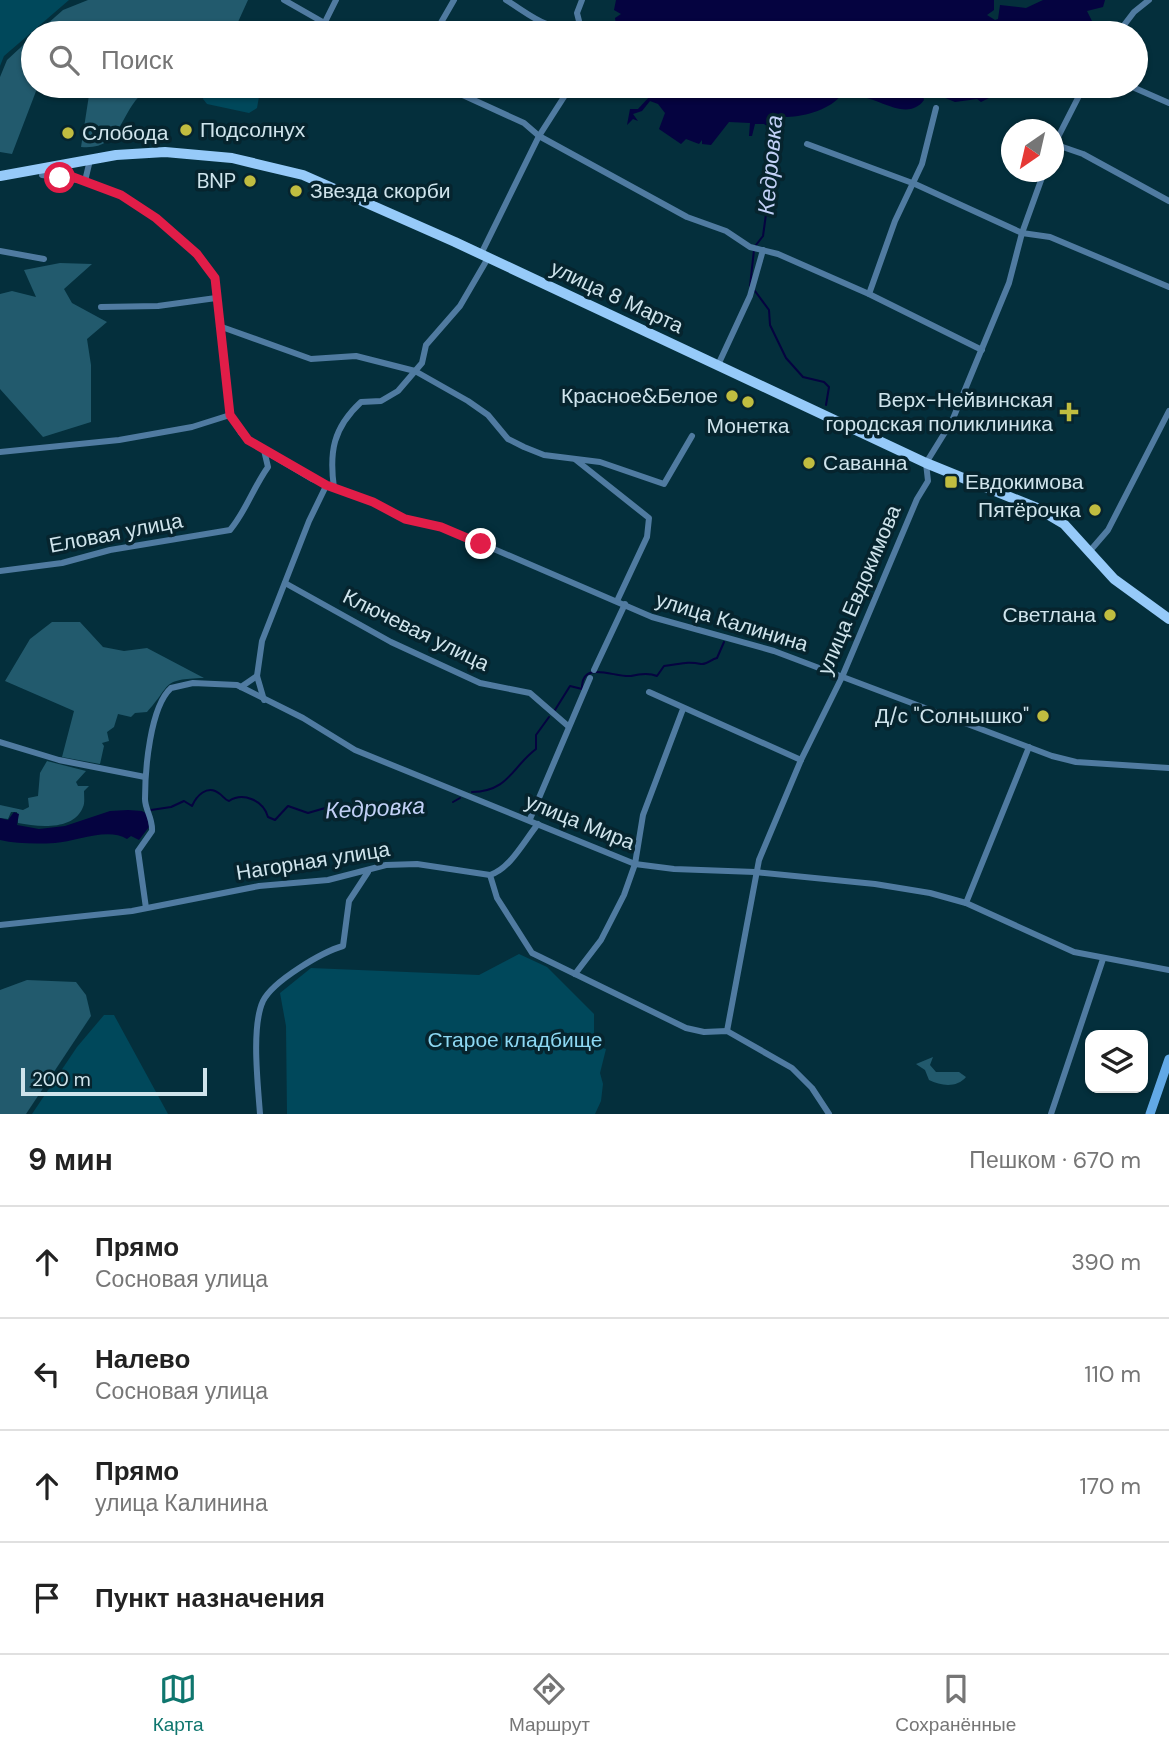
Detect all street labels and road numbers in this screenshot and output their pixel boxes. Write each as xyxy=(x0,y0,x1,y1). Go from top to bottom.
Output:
street label: улица 8 Марта xyxy=(546,254,688,340)
street label: улица Евдокимова xyxy=(811,501,908,679)
street label: Еловая улица xyxy=(47,506,185,560)
street label: Ключевая улица xyxy=(338,582,494,678)
street label: улица Калинина xyxy=(652,586,812,659)
street label: улица Мира xyxy=(521,787,639,857)
street label: Нагорная улица xyxy=(234,835,392,887)

